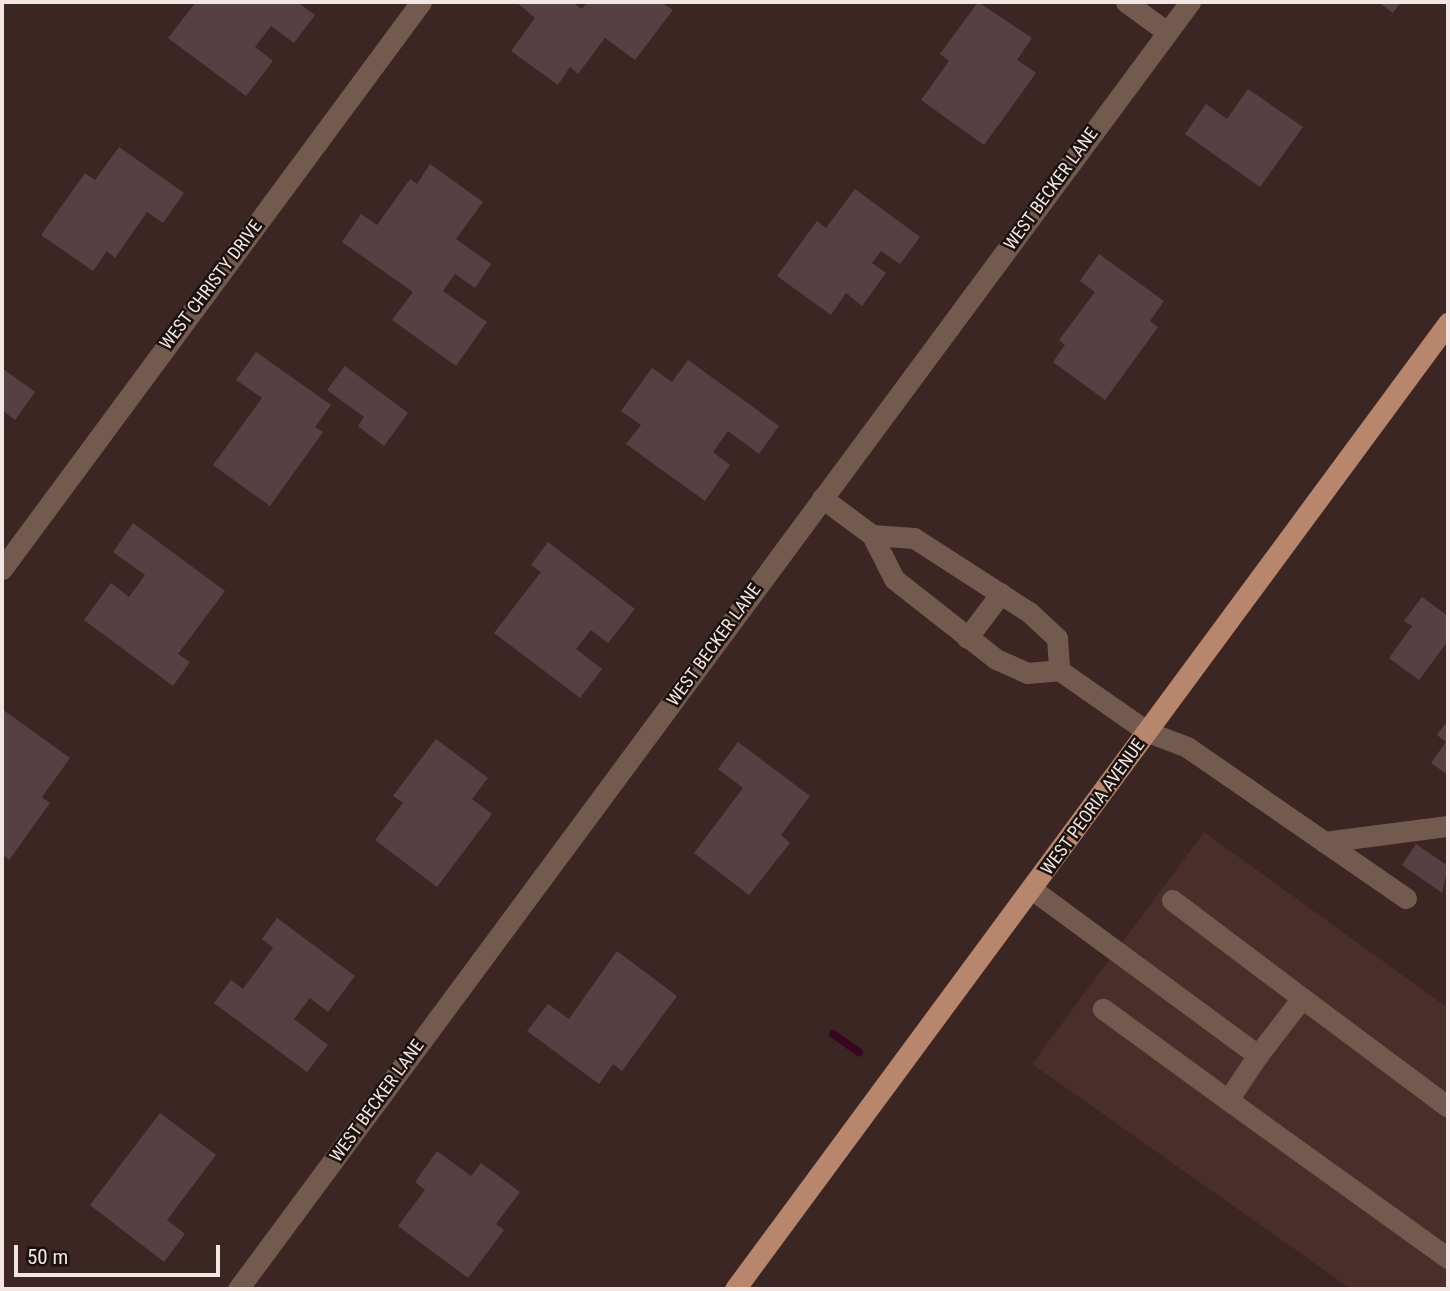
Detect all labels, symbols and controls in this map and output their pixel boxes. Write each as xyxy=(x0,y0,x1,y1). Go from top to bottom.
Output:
street label: WEST BECKER LANE xyxy=(999,124,1103,254)
street label: WEST CHRISTY DRIVE xyxy=(155,216,267,354)
street label: WEST BECKER LANE xyxy=(662,580,766,710)
street label: WEST PEORIA AVENUE xyxy=(1036,735,1150,879)
street label: WEST BECKER LANE xyxy=(325,1036,429,1166)
scale bar xyxy=(18,1232,224,1276)
text: 50 m xyxy=(27,1245,68,1269)

